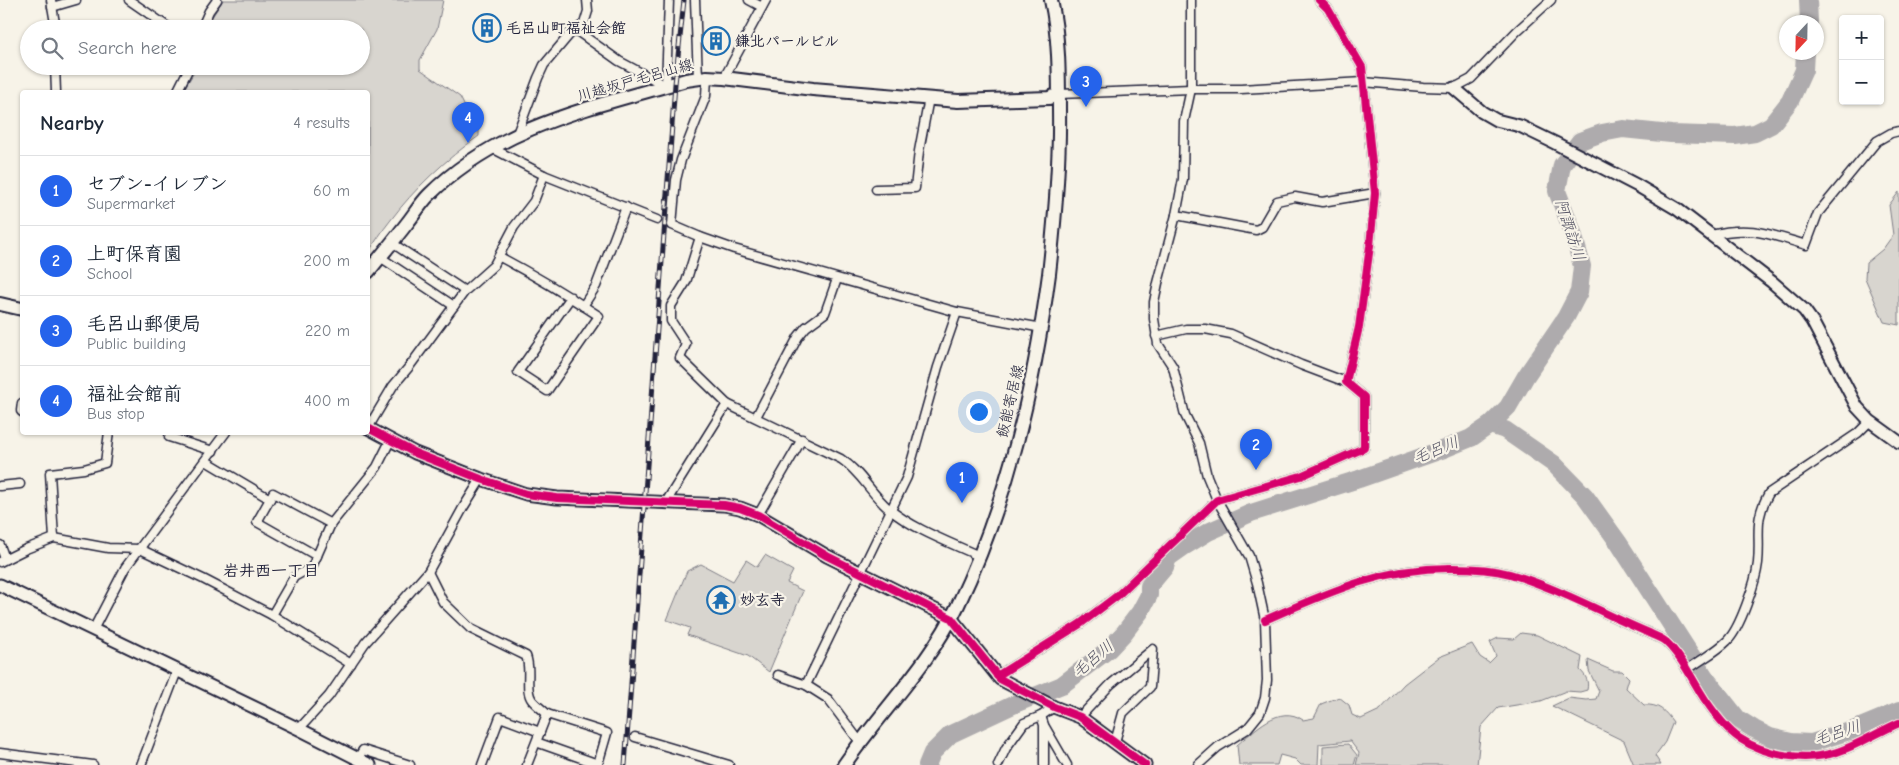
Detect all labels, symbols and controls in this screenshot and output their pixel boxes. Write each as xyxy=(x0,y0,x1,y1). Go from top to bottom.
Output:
building icon: 毛呂山町福祉会館 xyxy=(472,13,502,43)
north arrow xyxy=(1779,15,1824,60)
map controls xyxy=(1839,15,1884,105)
button: + xyxy=(1839,15,1884,60)
place label: 毛呂山町福祉会館 xyxy=(506,19,626,37)
search box xyxy=(20,20,370,75)
building icon: 鎌北パールビル xyxy=(701,26,731,56)
place label: 鎌北パールビル xyxy=(735,32,839,50)
icon: search xyxy=(38,34,66,62)
text: Search here xyxy=(78,37,177,59)
street label: 川越坂戸毛呂山線 xyxy=(575,55,695,105)
button: − xyxy=(1839,60,1884,105)
pin: 3 xyxy=(1070,66,1102,107)
pin: 4 xyxy=(452,102,484,143)
text: Nearby xyxy=(40,111,104,135)
text: 4 results xyxy=(293,114,350,132)
text: セブン-イレブン xyxy=(87,173,228,195)
text: 1 xyxy=(53,182,59,200)
text: 60 m xyxy=(313,182,350,200)
text: Supermarket xyxy=(87,195,175,213)
water label: 阿諏訪川 xyxy=(1552,197,1588,263)
text: 上町保育園 xyxy=(87,243,182,265)
text: 2 xyxy=(52,252,60,270)
text: 200 m xyxy=(304,252,350,270)
text: School xyxy=(87,265,133,283)
text: 毛呂山郵便局 xyxy=(87,313,201,335)
text: 3 xyxy=(52,322,60,340)
text: 220 m xyxy=(305,322,350,340)
text: Public building xyxy=(87,335,186,353)
street label: 飯能寄居線 xyxy=(993,362,1027,440)
text: 福祉会館前 xyxy=(87,383,182,405)
text: 4 xyxy=(52,392,60,410)
text: 400 m xyxy=(304,392,350,410)
your location xyxy=(966,399,992,425)
text: Bus stop xyxy=(87,405,145,423)
pin: 2 xyxy=(1240,429,1272,470)
water label: 毛呂川 xyxy=(1410,433,1462,467)
pin: 1 xyxy=(946,462,978,503)
district label: 岩井西一丁目 xyxy=(223,562,319,580)
temple icon: 妙玄寺 xyxy=(706,585,736,615)
place label: 妙玄寺 xyxy=(740,591,785,609)
water label: 毛呂川 xyxy=(1069,637,1117,681)
water label: 毛呂川 xyxy=(1811,717,1863,749)

